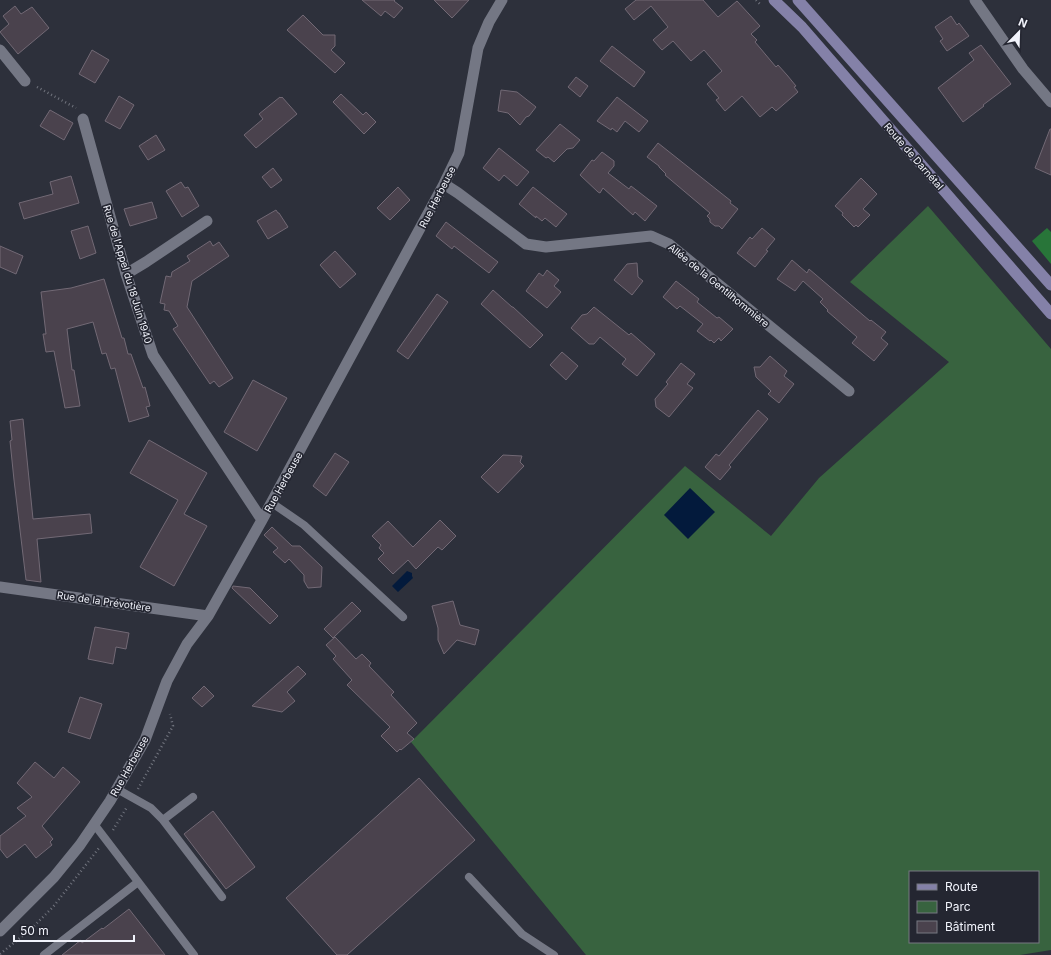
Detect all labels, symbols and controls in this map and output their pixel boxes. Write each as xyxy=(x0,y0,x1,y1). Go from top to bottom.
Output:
north arrow xyxy=(999,12,1039,52)
text: N xyxy=(1016,15,1030,31)
street label: Route de Darnétal xyxy=(882,120,946,192)
street label: Rue Herbeuse xyxy=(416,164,458,230)
street label: Rue de l'Appel du 18 Juin 1940 xyxy=(101,203,155,345)
street label: Allée de la Gentilhommière xyxy=(666,241,772,329)
street label: Rue Herbeuse xyxy=(261,450,305,514)
street label: Rue de la Prévotière xyxy=(56,588,152,614)
street label: Rue Herbeuse xyxy=(107,734,151,798)
legend xyxy=(909,871,1039,943)
text: Route xyxy=(945,879,978,894)
text: Parc xyxy=(945,899,971,914)
scale bar xyxy=(14,917,134,943)
text: Bâtiment xyxy=(945,919,995,934)
text: 50 m xyxy=(20,923,49,938)

